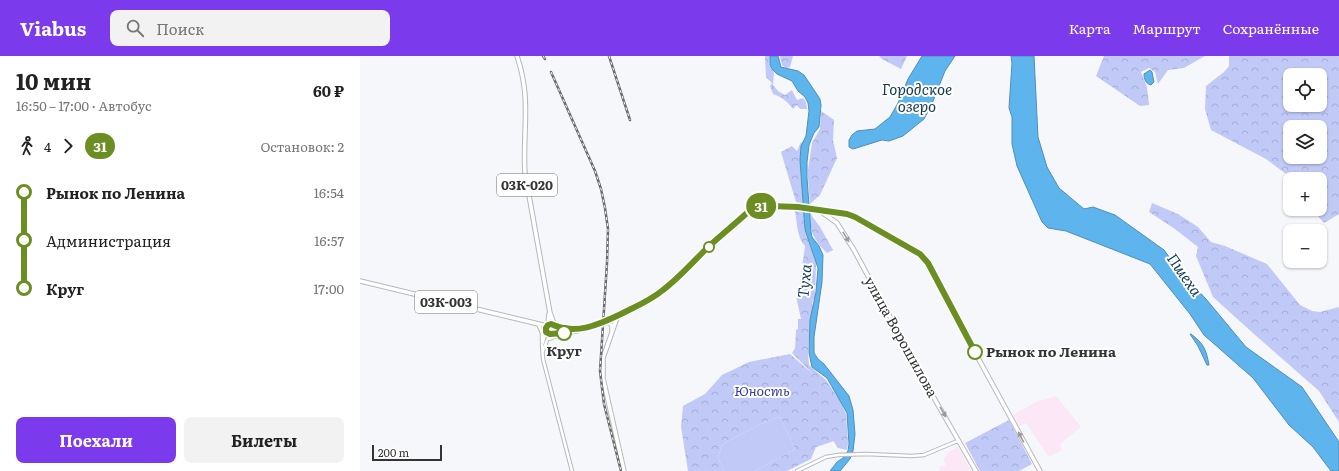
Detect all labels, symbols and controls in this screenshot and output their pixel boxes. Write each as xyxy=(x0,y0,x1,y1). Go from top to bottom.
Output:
search box xyxy=(110,10,390,46)
text: Viabus xyxy=(20,14,86,42)
icon: search xyxy=(124,17,146,39)
text: Поиск xyxy=(156,17,204,40)
text: Карта xyxy=(1069,18,1111,38)
text: Маршрут xyxy=(1133,18,1201,38)
text: Сохранённые xyxy=(1223,18,1319,38)
text: 10 мин xyxy=(16,64,91,97)
map controls xyxy=(1283,68,1327,268)
button: locate xyxy=(1283,68,1327,112)
water label: Городское озеро xyxy=(882,77,952,117)
text: 60 ₽ xyxy=(313,79,344,102)
text: 16:50 – 17:00 · Автобус xyxy=(16,96,151,115)
button: layers xyxy=(1283,120,1327,164)
icon: walk xyxy=(16,135,38,157)
icon: forward xyxy=(57,135,79,157)
text: 31 xyxy=(93,136,107,156)
text: 4 xyxy=(44,137,51,156)
text: Остановок: 2 xyxy=(260,137,344,156)
button: + xyxy=(1283,172,1327,216)
road number: 03К-020 xyxy=(497,174,557,196)
text: Рынок по Ленина xyxy=(46,181,185,204)
text: 16:54 xyxy=(314,183,344,202)
line badge: 31 xyxy=(743,193,779,219)
text: 31 xyxy=(754,196,768,216)
button: − xyxy=(1283,224,1327,268)
text: Администрация xyxy=(46,229,171,252)
text: 16:57 xyxy=(314,231,344,250)
one-way arrow xyxy=(842,232,850,242)
unlabelled marker xyxy=(703,241,715,253)
water label: Пшеха xyxy=(1162,248,1209,301)
water label: Туха xyxy=(790,262,817,299)
street label: улица Ворошилова xyxy=(860,272,944,401)
text: Круг xyxy=(46,277,84,300)
text: 17:00 xyxy=(313,279,344,298)
road number: 03К-003 xyxy=(415,291,477,313)
marker: Круг xyxy=(556,325,572,341)
place label: Круг xyxy=(546,340,582,360)
place label: Рынок по Ленина xyxy=(986,341,1117,361)
marker: Рынок по Ленина xyxy=(967,344,983,360)
park label: Юность xyxy=(734,380,790,400)
one-way arrow xyxy=(939,406,946,418)
button: Поехали xyxy=(16,417,176,463)
button: Билеты xyxy=(184,417,344,463)
one-way arrow xyxy=(1018,431,1025,443)
scale bar xyxy=(372,443,442,462)
text: 200 m xyxy=(378,444,409,460)

